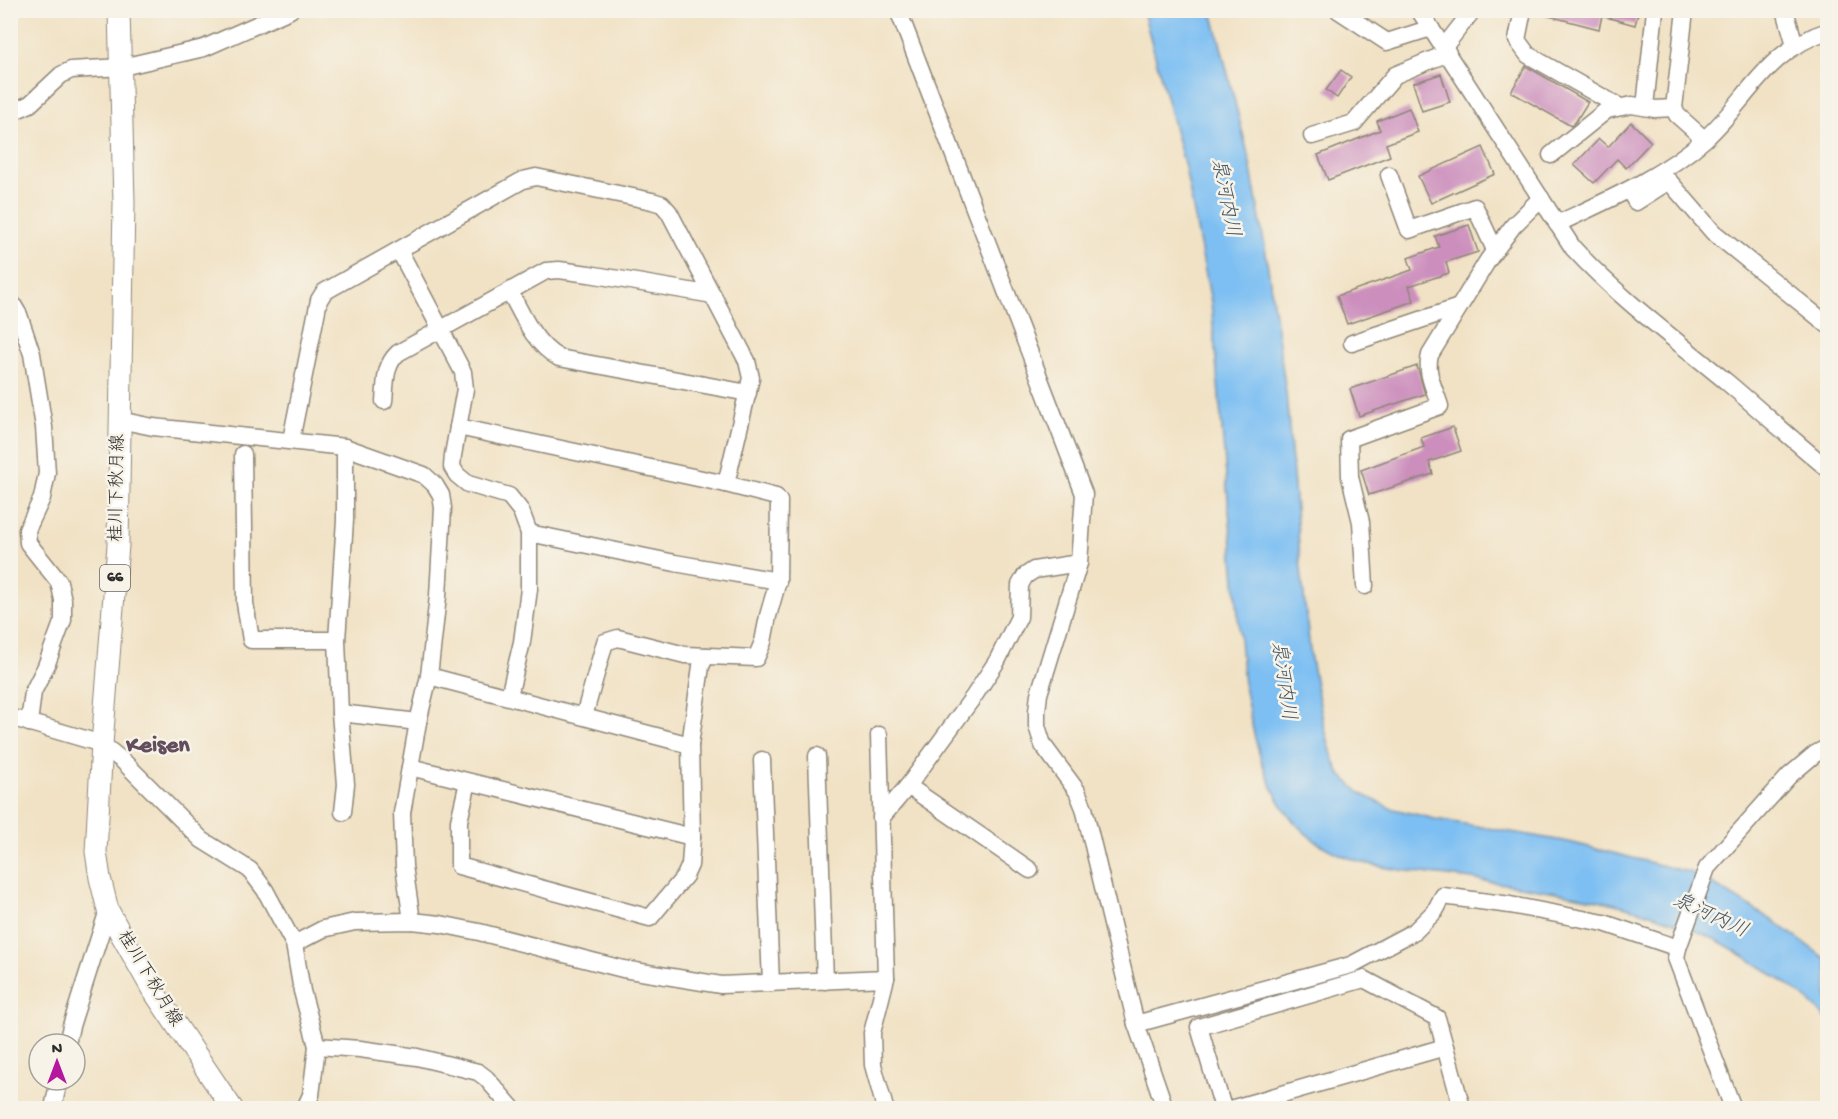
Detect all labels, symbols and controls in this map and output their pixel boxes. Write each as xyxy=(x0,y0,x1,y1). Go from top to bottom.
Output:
water label: 泉河内川 xyxy=(1205,156,1245,239)
street label: 桂川下秋月線 xyxy=(106,434,129,542)
road number: 66 xyxy=(100,565,130,591)
water label: 泉河内川 xyxy=(1265,640,1301,722)
district label: Keisen xyxy=(125,732,190,761)
water label: 泉河内川 xyxy=(1669,888,1752,944)
street label: 桂川下秋月線 xyxy=(112,927,187,1031)
north arrow xyxy=(27,1032,87,1092)
text: N xyxy=(52,1041,63,1060)

